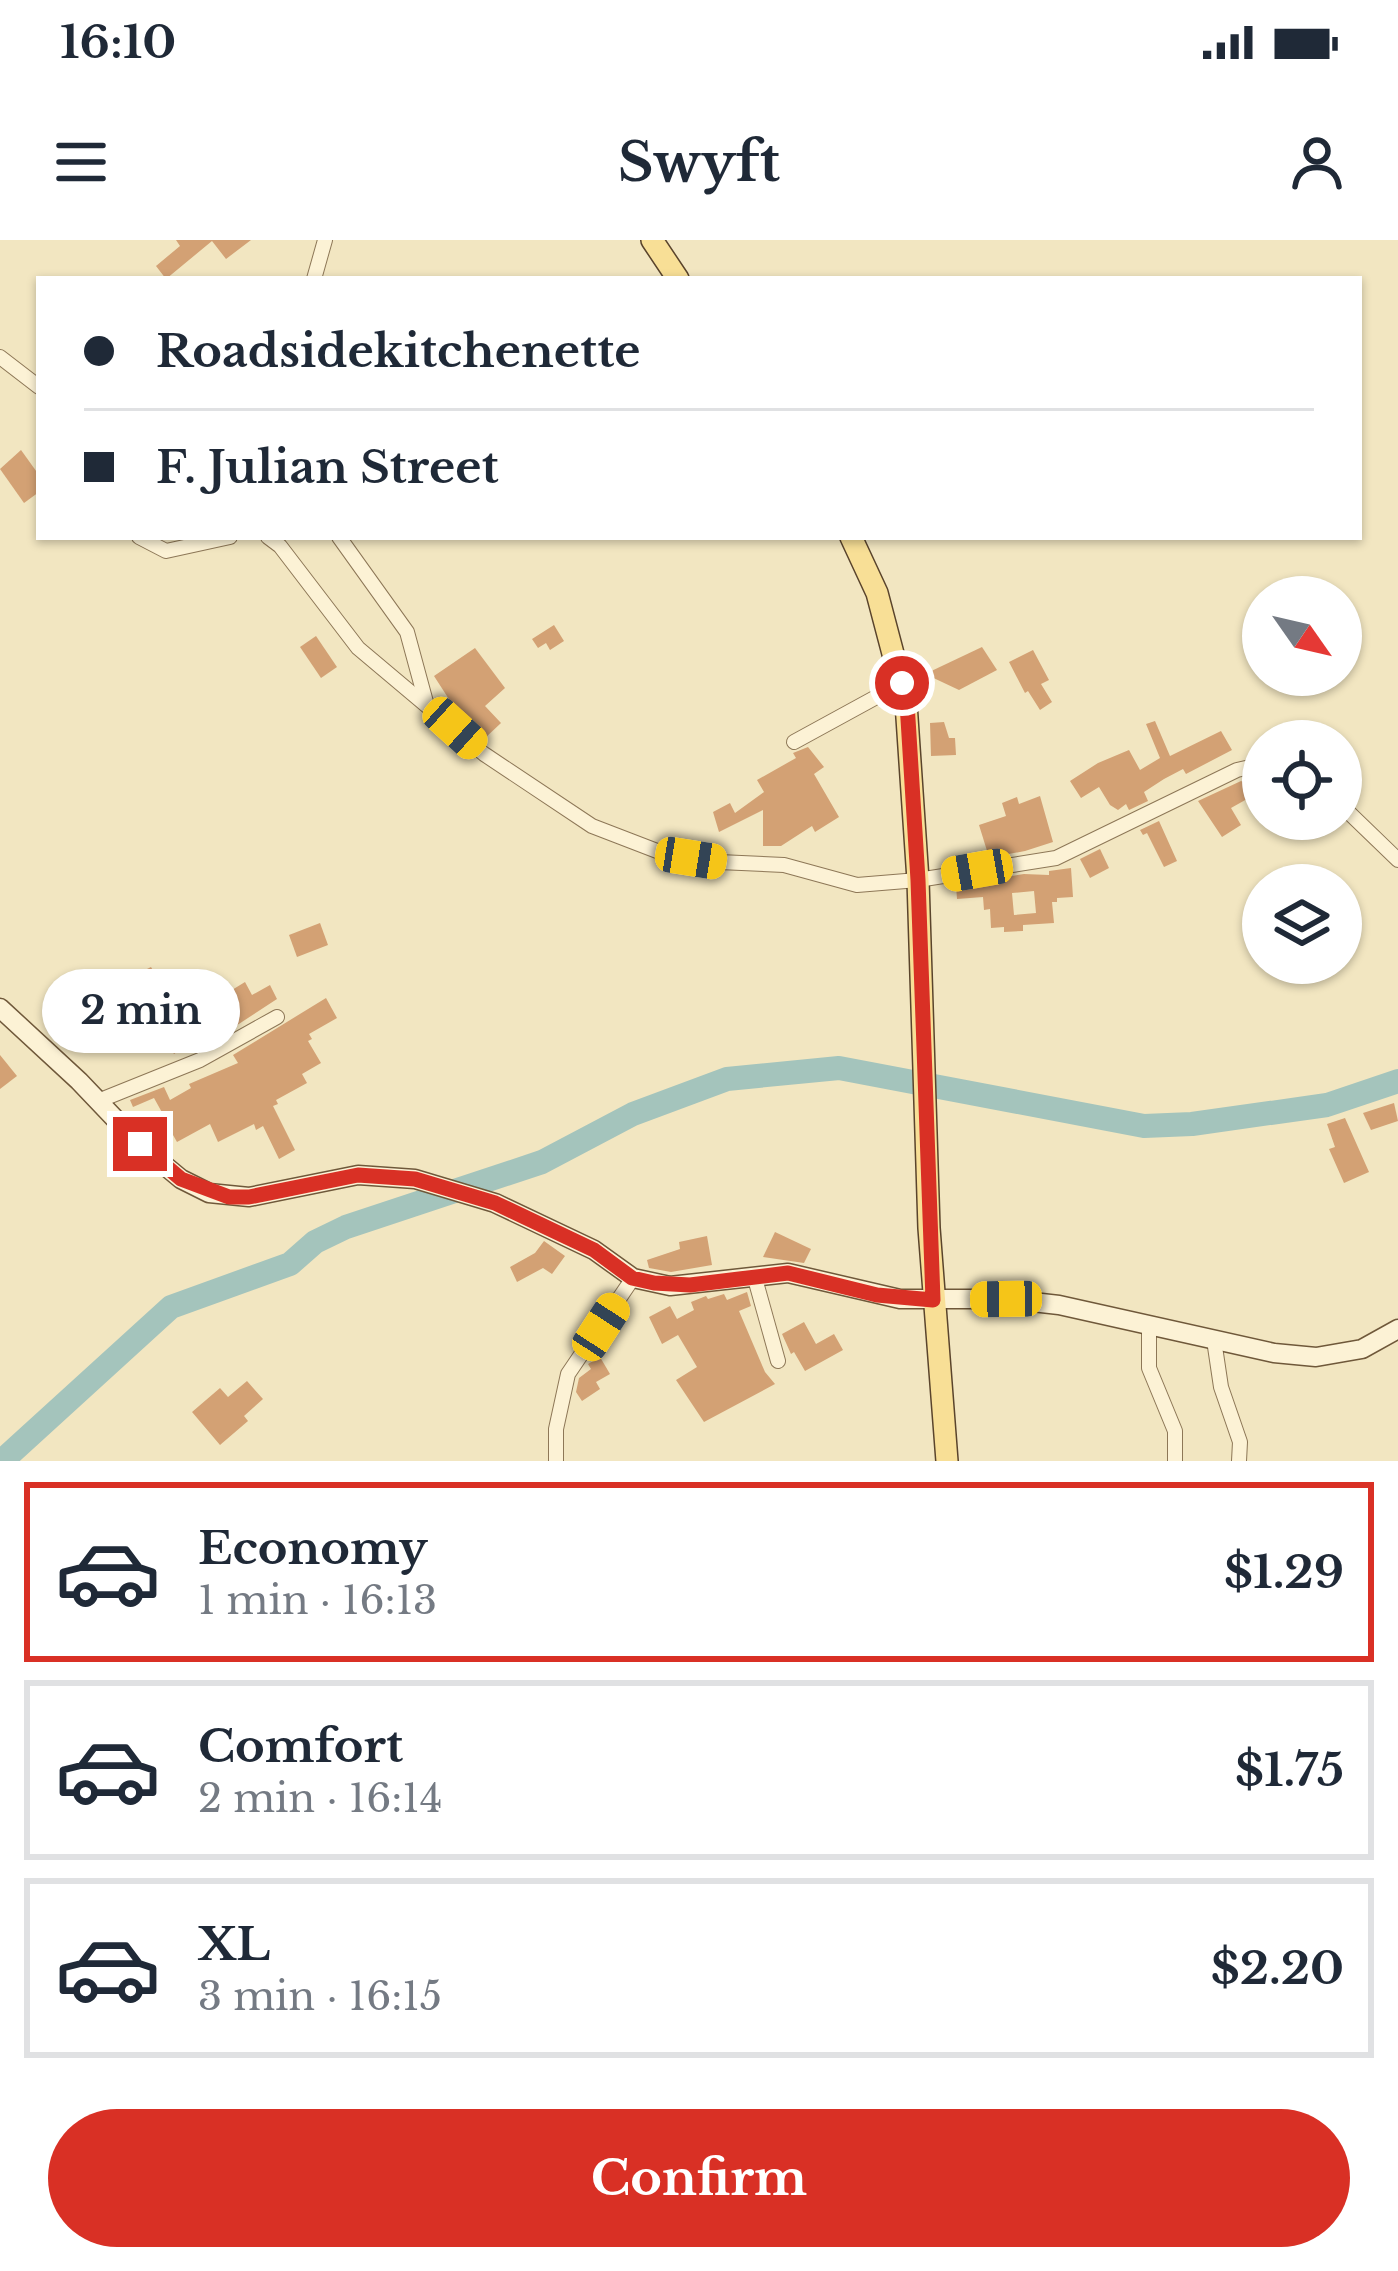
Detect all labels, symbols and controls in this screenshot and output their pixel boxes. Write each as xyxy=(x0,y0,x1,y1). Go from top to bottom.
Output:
text: 16:10 xyxy=(60,14,176,70)
icon: menu xyxy=(48,129,114,195)
text: Swyft xyxy=(618,129,780,196)
icon: person xyxy=(1284,129,1350,195)
text: Roadsidekitchenette xyxy=(156,323,641,379)
text: F. Julian Street xyxy=(156,439,499,495)
north arrow xyxy=(1242,576,1362,696)
map controls xyxy=(1242,576,1362,984)
route start xyxy=(875,656,929,710)
car xyxy=(416,691,494,765)
button: locate xyxy=(1242,720,1362,840)
car xyxy=(653,835,729,881)
car xyxy=(938,846,1016,894)
button: layers xyxy=(1242,864,1362,984)
callout: 2 min xyxy=(41,970,239,1054)
text: 2 min xyxy=(80,986,202,1035)
route end xyxy=(113,1117,167,1171)
car xyxy=(970,1280,1042,1318)
car xyxy=(566,1287,636,1367)
icon: car xyxy=(54,1518,162,1626)
text: Economy xyxy=(198,1520,428,1576)
text: $1.29 xyxy=(1224,1544,1344,1600)
text: 1 min · 16:13 xyxy=(198,1576,437,1625)
icon: car xyxy=(54,1716,162,1824)
text: Comfort xyxy=(198,1718,403,1774)
text: $1.75 xyxy=(1235,1742,1344,1798)
text: 2 min · 16:14 xyxy=(198,1774,443,1823)
icon: car xyxy=(54,1914,162,2022)
text: XL xyxy=(198,1916,270,1972)
text: $2.20 xyxy=(1211,1940,1344,1996)
text: 3 min · 16:15 xyxy=(198,1972,442,2021)
button: Confirm xyxy=(48,2109,1350,2247)

